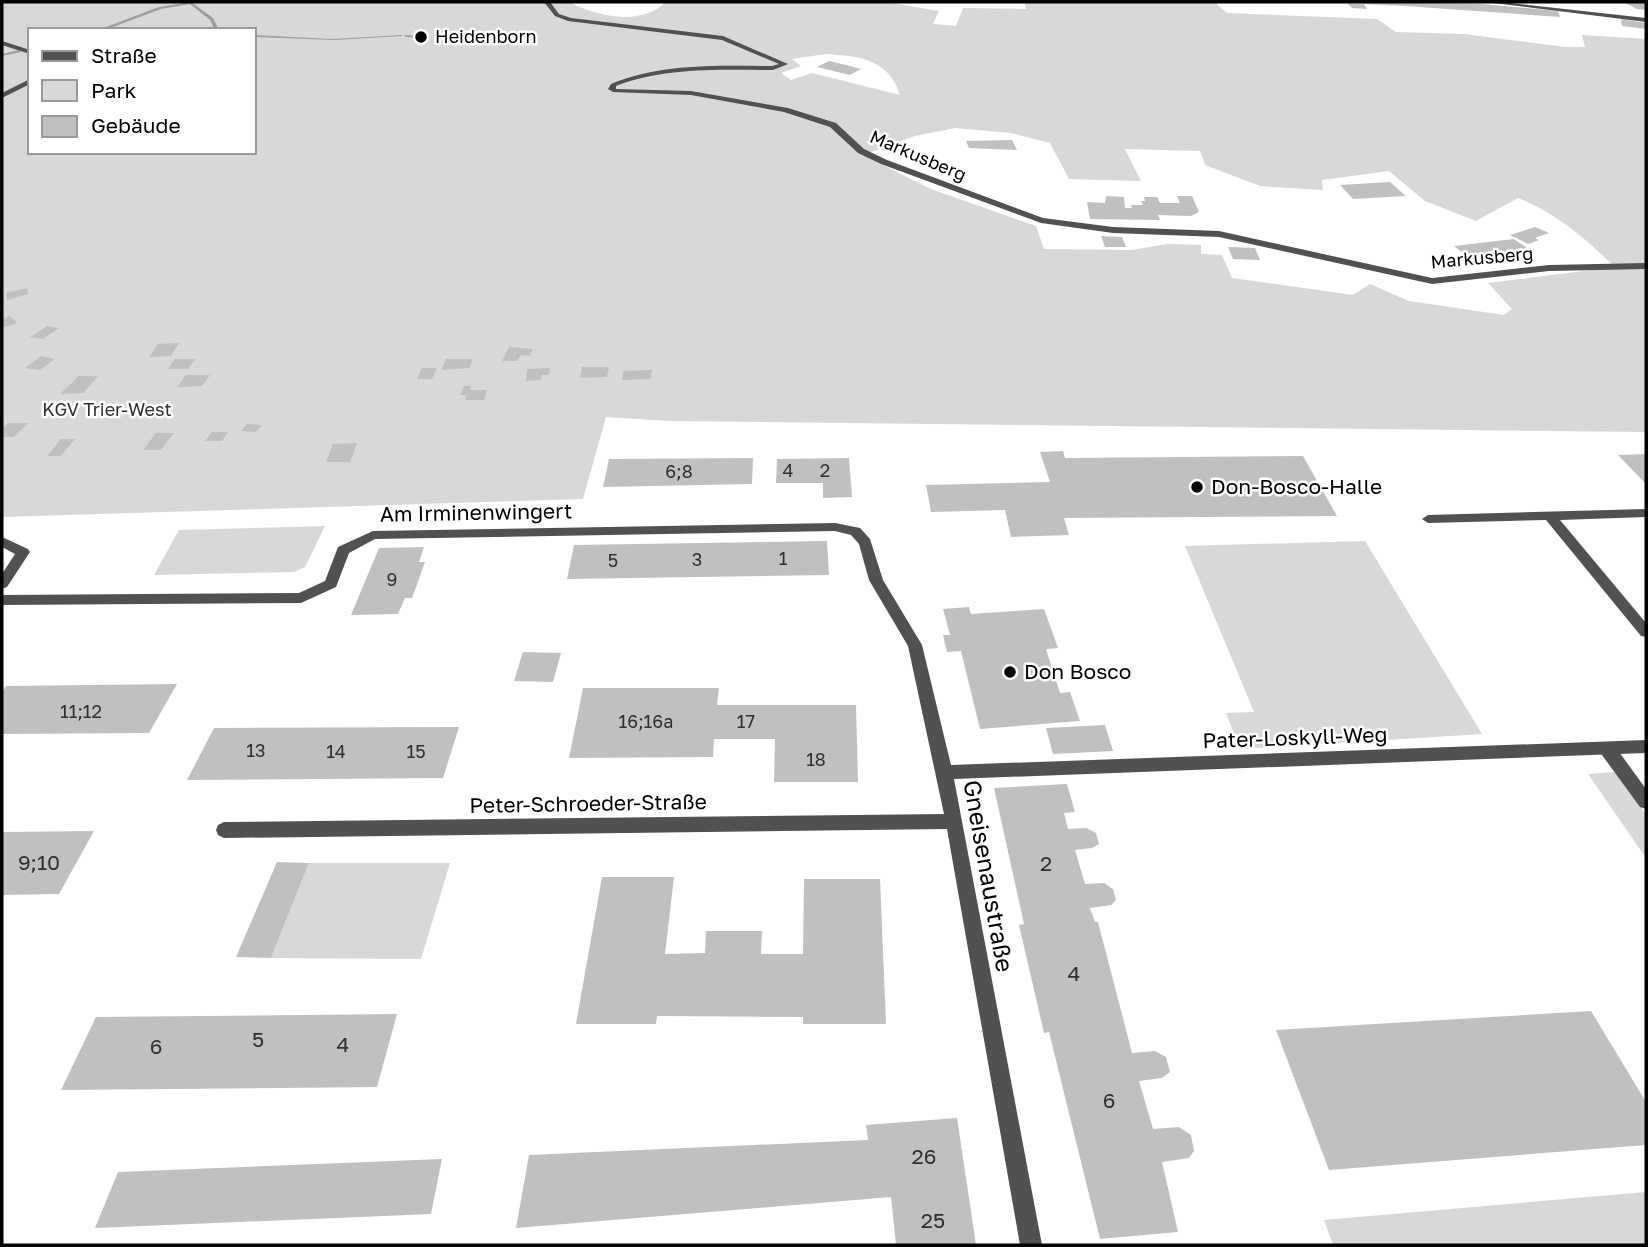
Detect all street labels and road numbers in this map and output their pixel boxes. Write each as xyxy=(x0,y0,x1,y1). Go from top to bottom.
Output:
street label: Markusberg xyxy=(867,125,970,185)
street label: Markusberg xyxy=(1430,242,1534,272)
street label: Am Irminenwingert xyxy=(380,497,572,527)
street label: Pater-Loskyll-Weg xyxy=(1202,721,1388,753)
street label: Gneisenaustraße xyxy=(958,778,1021,974)
street label: Peter-Schroeder-Straße xyxy=(469,788,707,818)

